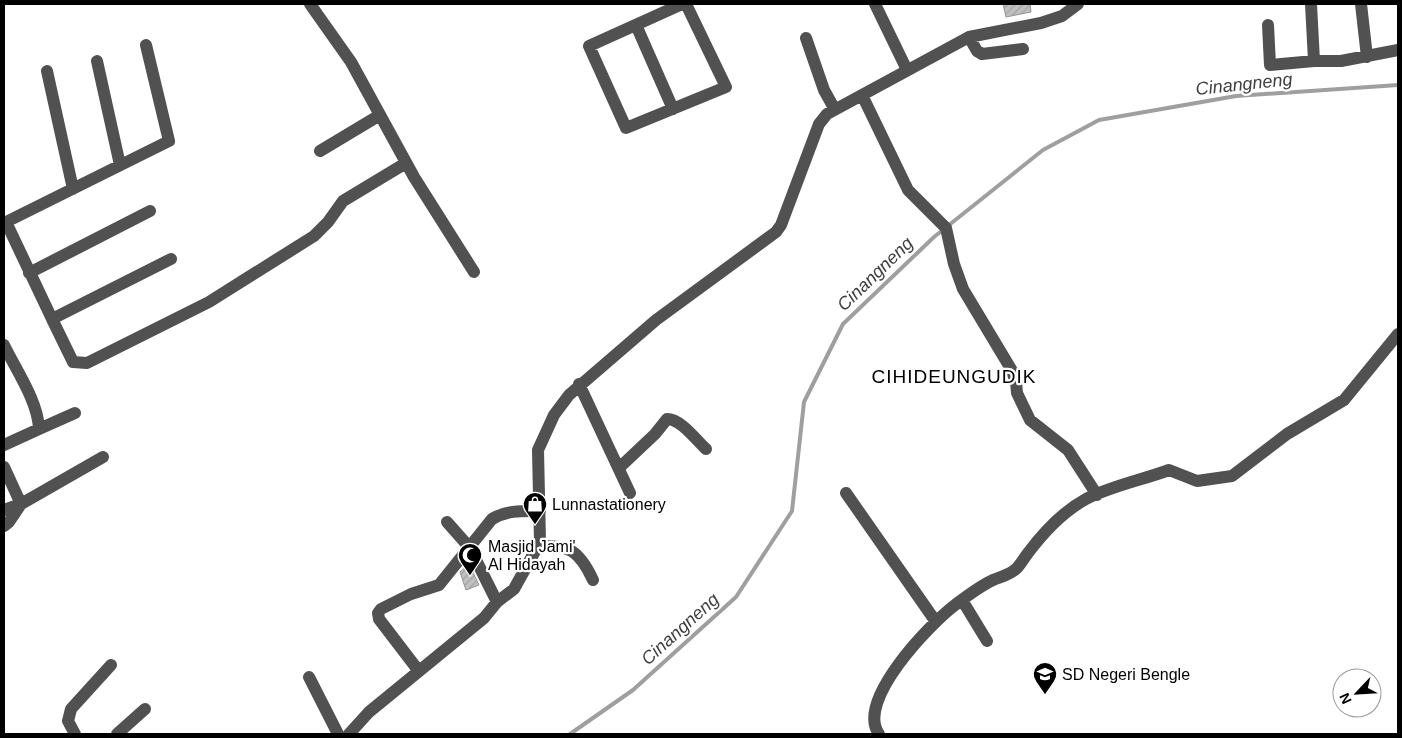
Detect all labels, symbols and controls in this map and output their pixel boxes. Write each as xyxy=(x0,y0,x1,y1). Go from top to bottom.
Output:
water label: Cinangneng xyxy=(1195,69,1293,99)
water label: Cinangneng xyxy=(833,233,917,315)
district label: CIHIDEUNGUDIK xyxy=(871,366,1037,387)
shop icon: Lunnastationery xyxy=(522,491,548,525)
place label: Lunnastationery xyxy=(552,496,666,513)
place label: Masjid Jami' Al Hidayah xyxy=(488,538,576,573)
mosque icon: Masjid Jami' Al Hidayah xyxy=(457,542,483,576)
water label: Cinangneng xyxy=(637,589,723,669)
school or university icon: SD Negeri Bengle xyxy=(1032,661,1058,695)
place label: SD Negeri Bengle xyxy=(1062,666,1190,683)
north arrow xyxy=(1332,668,1382,718)
text: N xyxy=(1336,691,1355,706)

